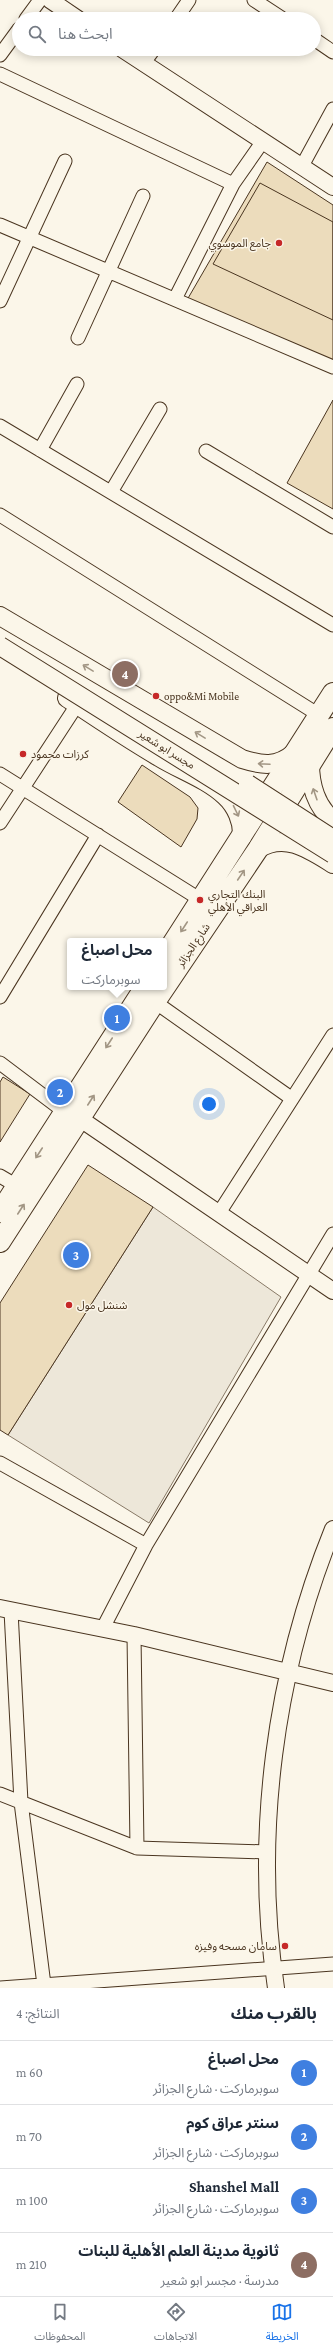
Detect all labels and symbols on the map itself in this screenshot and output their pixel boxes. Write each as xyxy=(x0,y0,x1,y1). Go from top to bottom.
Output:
place label: جامع الموسوي xyxy=(208,237,272,253)
marker: جامع الموسوي xyxy=(274,238,284,248)
pin: 4 xyxy=(112,659,138,689)
one-way arrow xyxy=(82,664,94,672)
place label: oppo&Mi Mobile xyxy=(164,690,239,703)
marker: oppo&Mi Mobile xyxy=(151,691,161,701)
street label: مجسر ابو شعير xyxy=(135,726,198,772)
one-way arrow xyxy=(194,730,206,738)
place label: كرزات محمود xyxy=(31,748,89,761)
marker: كرزات محمود xyxy=(18,749,28,759)
one-way arrow xyxy=(258,760,271,767)
one-way arrow xyxy=(311,789,319,801)
one-way arrow xyxy=(233,804,240,816)
one-way arrow xyxy=(237,870,245,881)
place label: البنك التجاري العراقي الأهلي xyxy=(208,888,268,917)
marker: البنك التجاري العراقي الأهلي xyxy=(195,895,205,905)
street label: شارع الجزائر xyxy=(173,921,214,971)
one-way arrow xyxy=(179,921,187,933)
pin: 1 xyxy=(104,1003,130,1033)
one-way arrow xyxy=(105,1038,113,1049)
pin: 2 xyxy=(47,1077,73,1107)
one-way arrow xyxy=(88,1094,96,1106)
your location xyxy=(199,1094,219,1114)
one-way arrow xyxy=(34,1147,42,1159)
one-way arrow xyxy=(17,1204,25,1215)
pin: 3 xyxy=(63,1240,89,1270)
place label: شنشل مول xyxy=(77,1299,128,1312)
marker: شنشل مول xyxy=(64,1300,74,1310)
place label: سامان مسحه وفيزه xyxy=(195,1940,277,1953)
marker: سامان مسحه وفيزه xyxy=(280,1941,290,1951)

